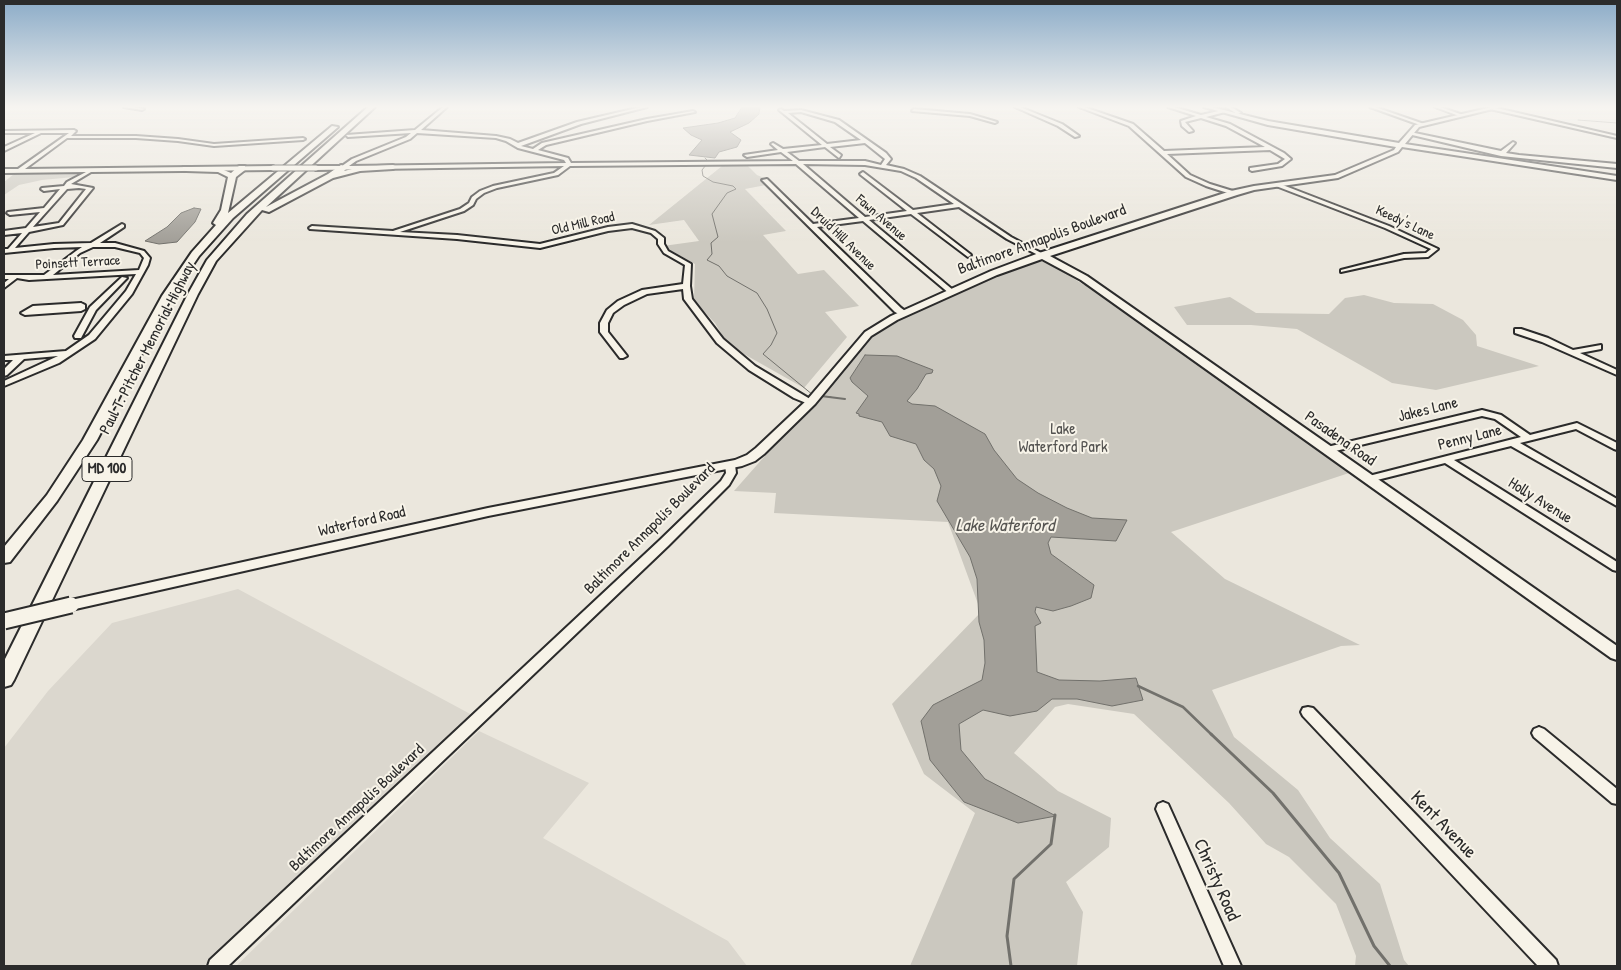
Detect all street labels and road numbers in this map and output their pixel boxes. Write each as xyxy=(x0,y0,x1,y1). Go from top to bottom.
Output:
street label: Fawn Avenue xyxy=(852,191,910,245)
street label: Baltimore Annapolis Boulevard xyxy=(955,201,1129,279)
street label: Keedy's Lane xyxy=(1373,202,1437,244)
street label: Druid Hill Avenue xyxy=(807,204,879,274)
street label: Old Mill Road xyxy=(550,209,616,239)
street label: Poinsett Terrace xyxy=(35,252,121,274)
street label: Paul T. Pitcher Memorial Highway xyxy=(96,258,200,438)
street label: Jakes Lane xyxy=(1396,393,1460,427)
street label: Pasadena Road xyxy=(1301,408,1379,470)
street label: Penny Lane xyxy=(1436,421,1504,455)
road number: MD 100 xyxy=(82,456,132,482)
street label: Baltimore Annapolis Boulevard xyxy=(580,459,720,599)
street label: Holly Avenue xyxy=(1504,474,1576,528)
street label: Waterford Road xyxy=(317,503,407,541)
street label: Baltimore Annapolis Boulevard xyxy=(286,740,428,876)
street label: Kent Avenue xyxy=(1405,786,1481,864)
street label: Christy Road xyxy=(1188,835,1244,925)

